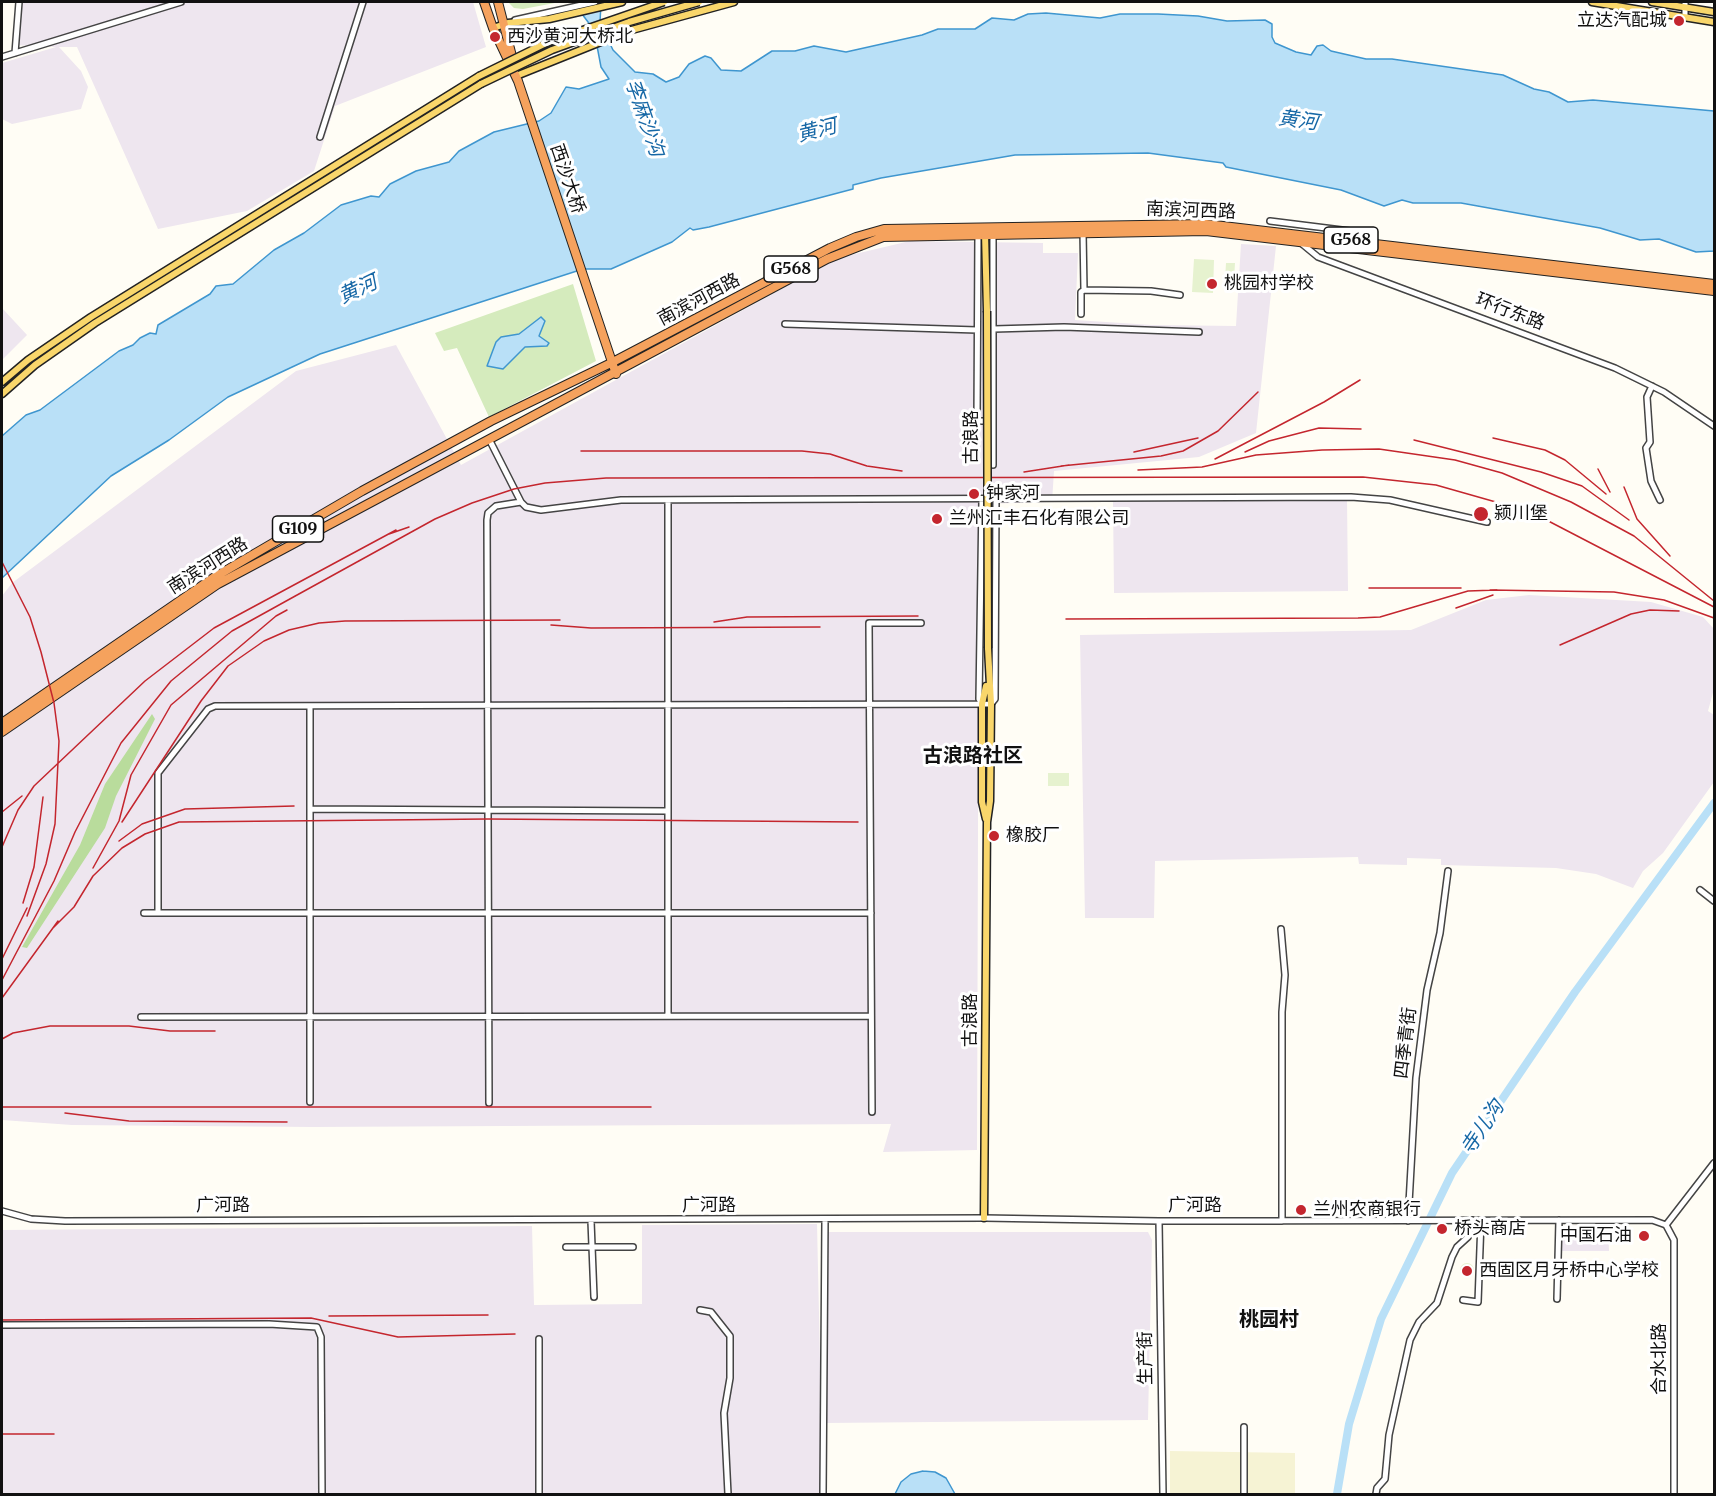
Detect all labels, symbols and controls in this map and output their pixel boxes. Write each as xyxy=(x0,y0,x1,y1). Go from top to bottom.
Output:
place label: 立达汽配城 xyxy=(1577,10,1667,32)
marker: 立达汽配城 xyxy=(1672,14,1686,28)
place label: 西沙黄河大桥北 xyxy=(507,26,633,48)
marker: 西沙黄河大桥北 xyxy=(488,30,502,44)
water label: 李麻沙沟 xyxy=(620,76,668,160)
water label: 黄河 xyxy=(1277,106,1319,136)
water label: 黄河 xyxy=(795,115,839,147)
street label: 西沙大桥 xyxy=(545,141,589,217)
street label: 南滨河西路 xyxy=(1146,199,1236,223)
road number: G568 xyxy=(1324,227,1378,253)
road number: G568 xyxy=(764,256,818,282)
street label: 南滨河西路 xyxy=(654,269,744,331)
water label: 黄河 xyxy=(335,271,381,309)
place label: 桃园村学校 xyxy=(1224,273,1314,295)
marker: 桃园村学校 xyxy=(1205,277,1219,291)
street label: 环行东路 xyxy=(1473,289,1547,335)
street label: 古浪路 xyxy=(961,410,983,464)
place label: 钟家河 xyxy=(986,483,1040,505)
marker: 钟家河 xyxy=(967,487,981,501)
place label: 颍川堡 xyxy=(1494,503,1548,525)
marker: 颍川堡 xyxy=(1472,505,1490,523)
place label: 兰州汇丰石化有限公司 xyxy=(949,508,1129,530)
marker: 兰州汇丰石化有限公司 xyxy=(930,512,944,526)
road number: G109 xyxy=(272,516,324,542)
street label: 南滨河西路 xyxy=(164,533,252,599)
district label: 古浪路社区 xyxy=(923,744,1023,768)
place label: 橡胶厂 xyxy=(1006,825,1060,847)
marker: 橡胶厂 xyxy=(987,829,1001,843)
street label: 古浪路 xyxy=(960,993,982,1047)
street label: 四季青街 xyxy=(1391,1006,1421,1080)
water label: 寺儿沟 xyxy=(1456,1096,1510,1160)
street label: 广河路 xyxy=(196,1195,250,1217)
street label: 广河路 xyxy=(682,1195,736,1217)
street label: 广河路 xyxy=(1168,1195,1222,1217)
place label: 兰州农商银行 xyxy=(1313,1199,1421,1221)
marker: 兰州农商银行 xyxy=(1294,1203,1308,1217)
place label: 桥头商店 xyxy=(1454,1218,1526,1240)
marker: 桥头商店 xyxy=(1435,1222,1449,1236)
place label: 中国石油 xyxy=(1560,1225,1632,1247)
marker: 中国石油 xyxy=(1637,1229,1651,1243)
place label: 西固区月牙桥中心学校 xyxy=(1479,1260,1659,1282)
marker: 西固区月牙桥中心学校 xyxy=(1460,1264,1474,1278)
district label: 桃园村 xyxy=(1239,1308,1299,1332)
street label: 合水北路 xyxy=(1649,1323,1671,1395)
street label: 生产街 xyxy=(1135,1331,1157,1385)

